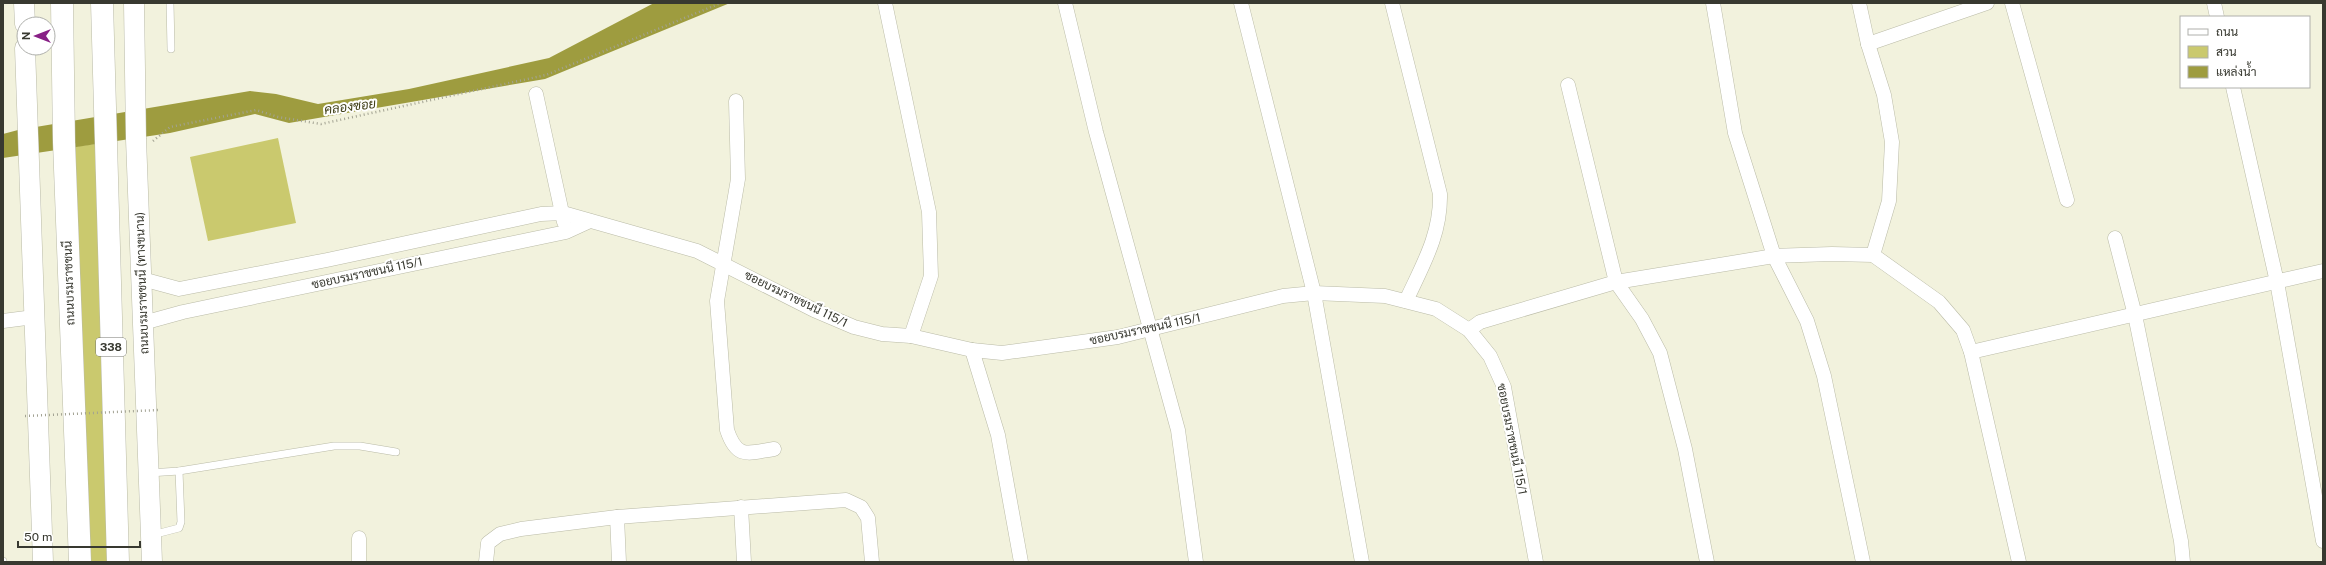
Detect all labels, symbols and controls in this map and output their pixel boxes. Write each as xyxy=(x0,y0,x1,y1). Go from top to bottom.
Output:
north arrow xyxy=(16,16,56,56)
legend xyxy=(2180,16,2310,88)
text: ถนน xyxy=(2216,25,2239,39)
text: N xyxy=(20,32,32,40)
text: สวน xyxy=(2216,45,2237,59)
text: แหล่งน้ำ xyxy=(2216,61,2256,79)
water label: คลองซอย xyxy=(323,96,377,117)
street label: ถนนบรมราชชนนี (ทางขนาน) xyxy=(132,212,151,354)
street label: ถนนบรมราชชนนี xyxy=(60,240,77,326)
street label: ซอยบรมราชชนนี 115/1 xyxy=(310,253,424,292)
street label: ซอยบรมราชชนนี 115/1 xyxy=(742,267,850,330)
street label: ซอยบรมราชชนนี 115/1 xyxy=(1088,309,1202,348)
road number: 338 xyxy=(96,338,126,356)
street label: ซอยบรมราชชนนี 115/1 xyxy=(1494,382,1531,496)
scale bar xyxy=(18,523,140,549)
text: 50 m xyxy=(24,530,52,544)

